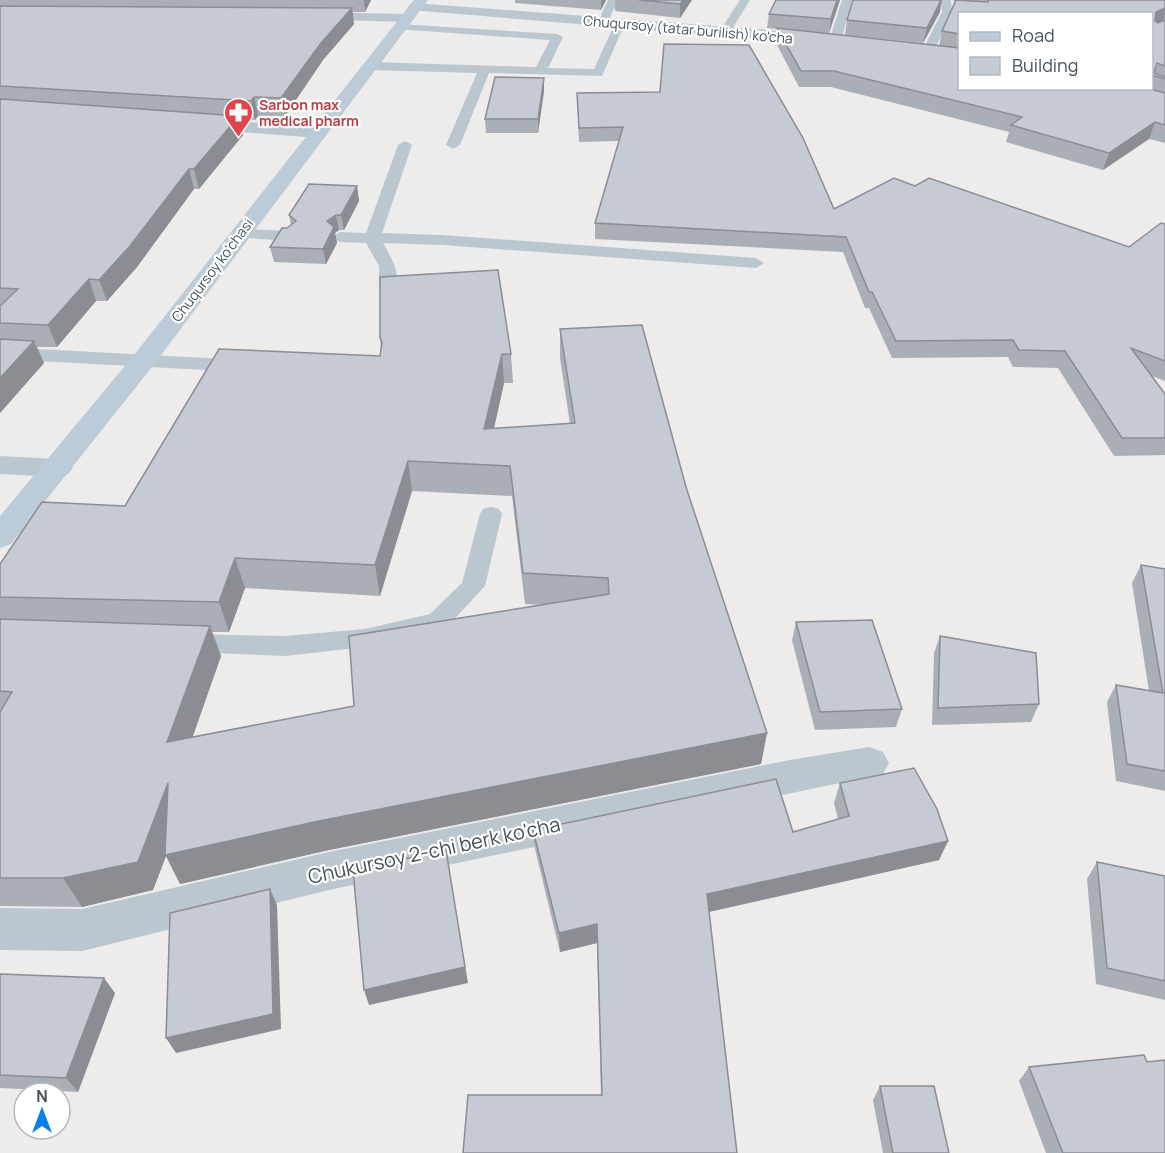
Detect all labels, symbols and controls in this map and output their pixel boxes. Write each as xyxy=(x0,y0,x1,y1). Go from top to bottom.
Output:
street label: Chuqursoy (tatar burilish) ko'cha xyxy=(582,10,794,48)
legend xyxy=(958,12,1153,90)
text: Road xyxy=(1012,23,1055,47)
text: Building xyxy=(1012,53,1078,77)
place label: Sarbon max medical pharm xyxy=(259,95,359,130)
pharmacy icon: Sarbon max medical pharm xyxy=(222,96,254,138)
street label: Chuqursoy ko'chasi xyxy=(167,214,257,326)
street label: Chukursoy 2-chi berk ko'cha xyxy=(305,810,563,890)
north arrow xyxy=(12,1081,72,1141)
text: N xyxy=(36,1085,48,1107)

